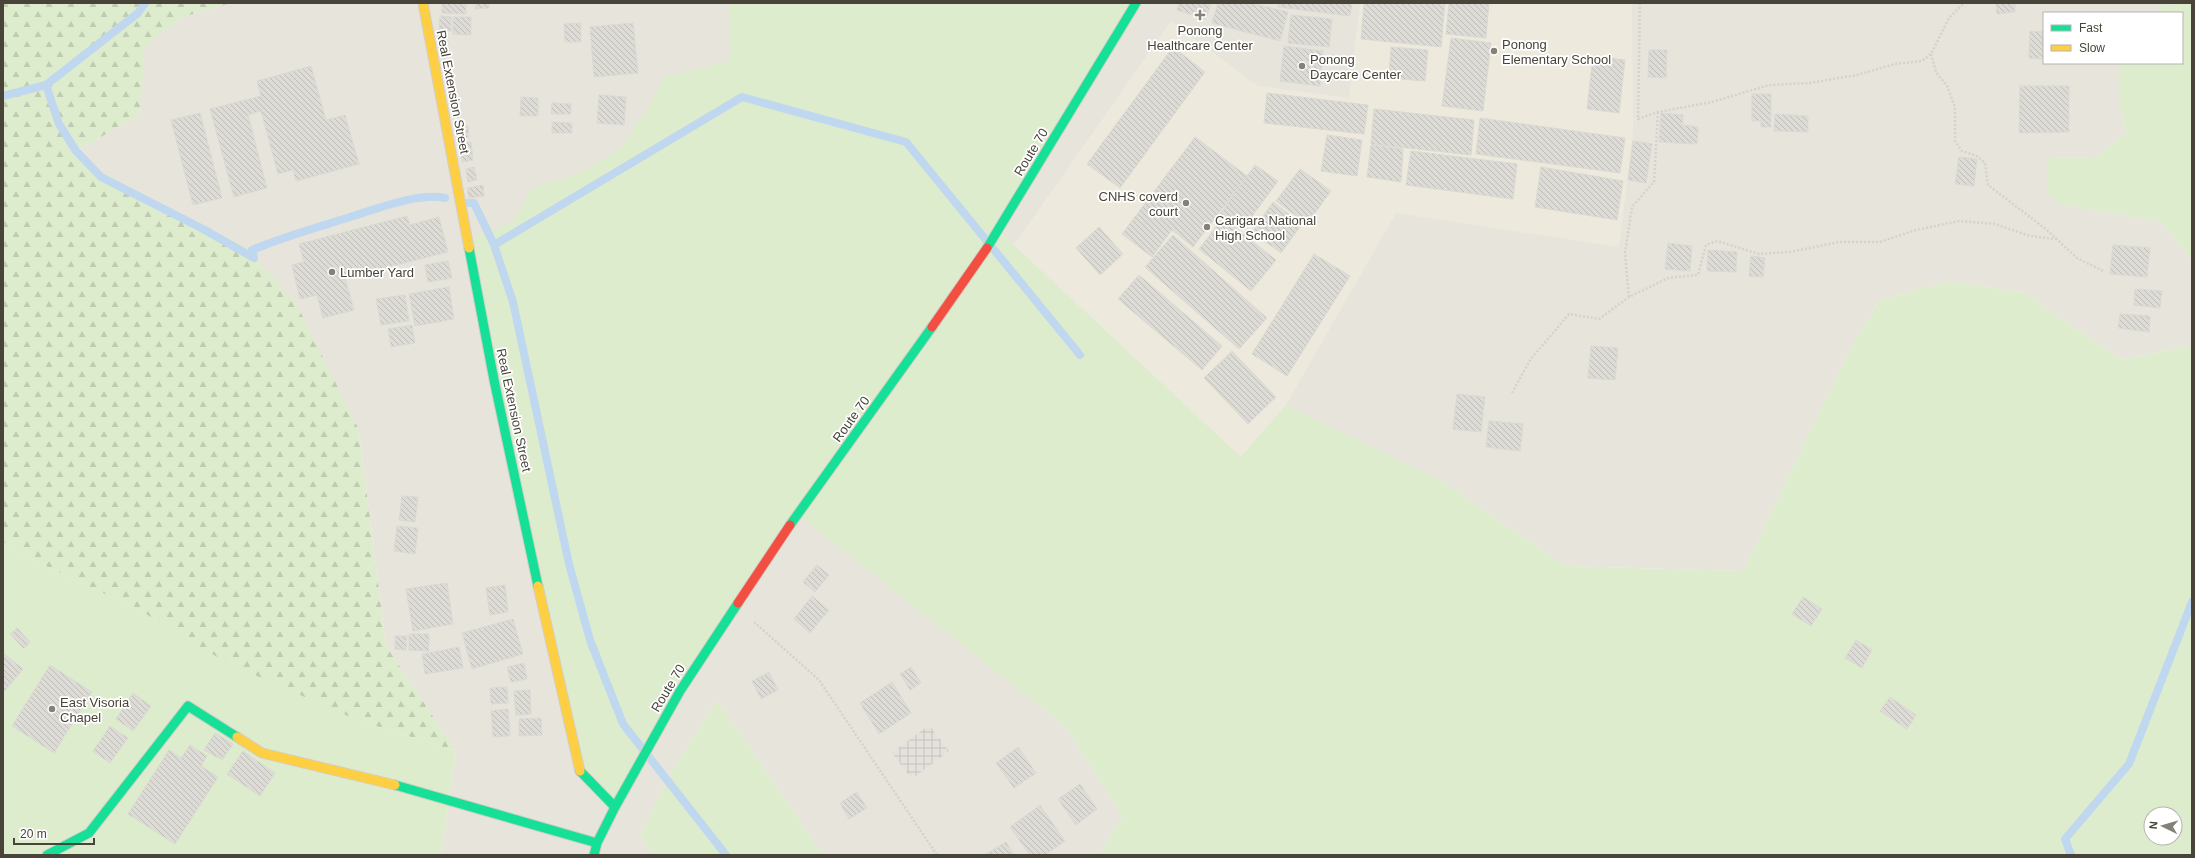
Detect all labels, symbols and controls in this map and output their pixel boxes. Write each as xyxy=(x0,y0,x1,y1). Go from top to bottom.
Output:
marker: Ponong Healthcare Center xyxy=(1194,9,1206,21)
legend xyxy=(2043,12,2183,64)
text: Fast xyxy=(2079,21,2103,35)
place label: Ponong Healthcare Center xyxy=(1147,23,1253,53)
street label: Real Extension Street xyxy=(434,29,472,156)
place label: Ponong Elementary School xyxy=(1502,37,1611,67)
text: Slow xyxy=(2079,41,2105,55)
marker: Ponong Elementary School xyxy=(1489,46,1499,56)
place label: Ponong Daycare Center xyxy=(1310,52,1402,82)
marker: Ponong Daycare Center xyxy=(1297,61,1307,71)
street label: Route 70 xyxy=(1011,126,1051,178)
place label: CNHS coverd court xyxy=(1099,189,1178,219)
marker: CNHS coverd court xyxy=(1181,198,1191,208)
place label: Carigara National High School xyxy=(1215,213,1316,243)
marker: Carigara National High School xyxy=(1202,222,1212,232)
place label: Lumber Yard xyxy=(340,265,414,280)
marker: Lumber Yard xyxy=(327,267,337,277)
street label: Real Extension Street xyxy=(494,347,534,473)
street label: Route 70 xyxy=(829,393,873,445)
street label: Route 70 xyxy=(648,662,688,714)
place label: East Visoria Chapel xyxy=(60,695,130,725)
marker: East Visoria Chapel xyxy=(47,704,57,714)
north arrow xyxy=(2143,806,2183,846)
scale bar xyxy=(14,820,94,846)
text: N xyxy=(2147,821,2159,830)
text: 20 m xyxy=(20,827,47,841)

